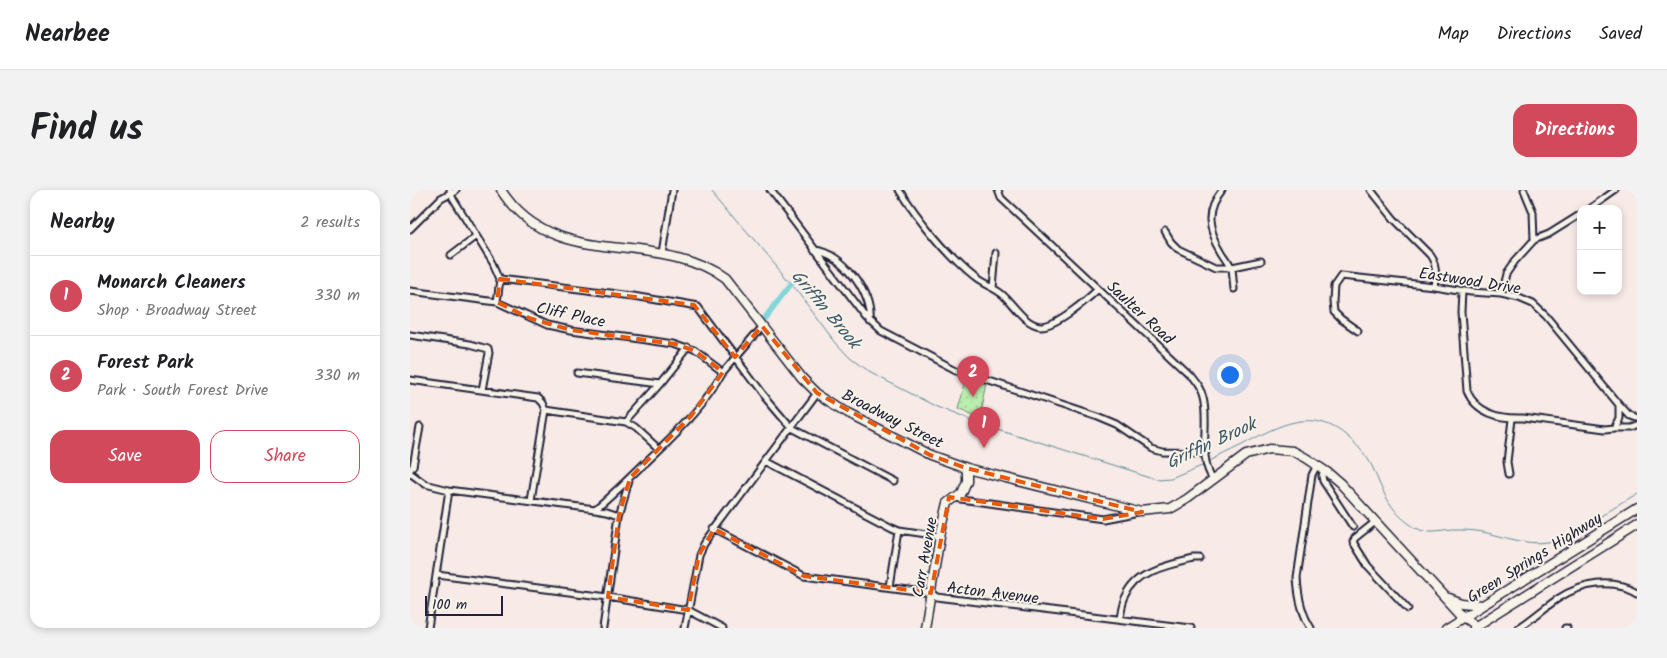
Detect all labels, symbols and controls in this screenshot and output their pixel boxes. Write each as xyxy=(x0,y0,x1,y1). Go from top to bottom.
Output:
text: Nearbee xyxy=(25,15,110,54)
text: Map xyxy=(1437,20,1469,49)
text: Directions xyxy=(1497,20,1571,49)
text: Saved xyxy=(1599,20,1642,49)
text: Find us xyxy=(30,102,143,158)
button: Directions xyxy=(1513,104,1637,157)
map controls xyxy=(1577,205,1622,295)
button: + xyxy=(1577,205,1622,250)
text: Nearby xyxy=(50,206,115,239)
text: 2 results xyxy=(300,210,360,235)
button: − xyxy=(1577,250,1622,295)
street label: Eastwood Drive xyxy=(1417,261,1523,302)
water label: Griffin Brook xyxy=(783,264,869,358)
text: Monarch Cleaners xyxy=(97,268,246,298)
street label: Saulter Road xyxy=(1100,275,1180,352)
text: 1 xyxy=(64,283,68,308)
text: 330 m xyxy=(315,283,360,308)
street label: Cliff Place xyxy=(534,296,608,335)
text: Shop · Broadway Street xyxy=(97,298,257,323)
text: Forest Park xyxy=(97,348,193,378)
pin: 2 xyxy=(957,356,989,397)
your location xyxy=(1217,362,1243,388)
text: 2 xyxy=(61,363,71,388)
text: 330 m xyxy=(315,363,360,388)
text: Park · South Forest Drive xyxy=(97,378,268,403)
street label: Broadway Street xyxy=(837,383,948,456)
pin: 1 xyxy=(968,407,1000,448)
water label: Griffin Brook xyxy=(1162,410,1264,478)
button: Save xyxy=(50,430,200,483)
button: Share xyxy=(210,430,360,483)
street label: Green Springs Highway xyxy=(1462,506,1608,610)
street label: Carr Avenue xyxy=(906,515,945,599)
street label: Acton Avenue xyxy=(945,575,1040,612)
scale bar xyxy=(425,593,502,616)
text: 100 m xyxy=(432,594,467,616)

